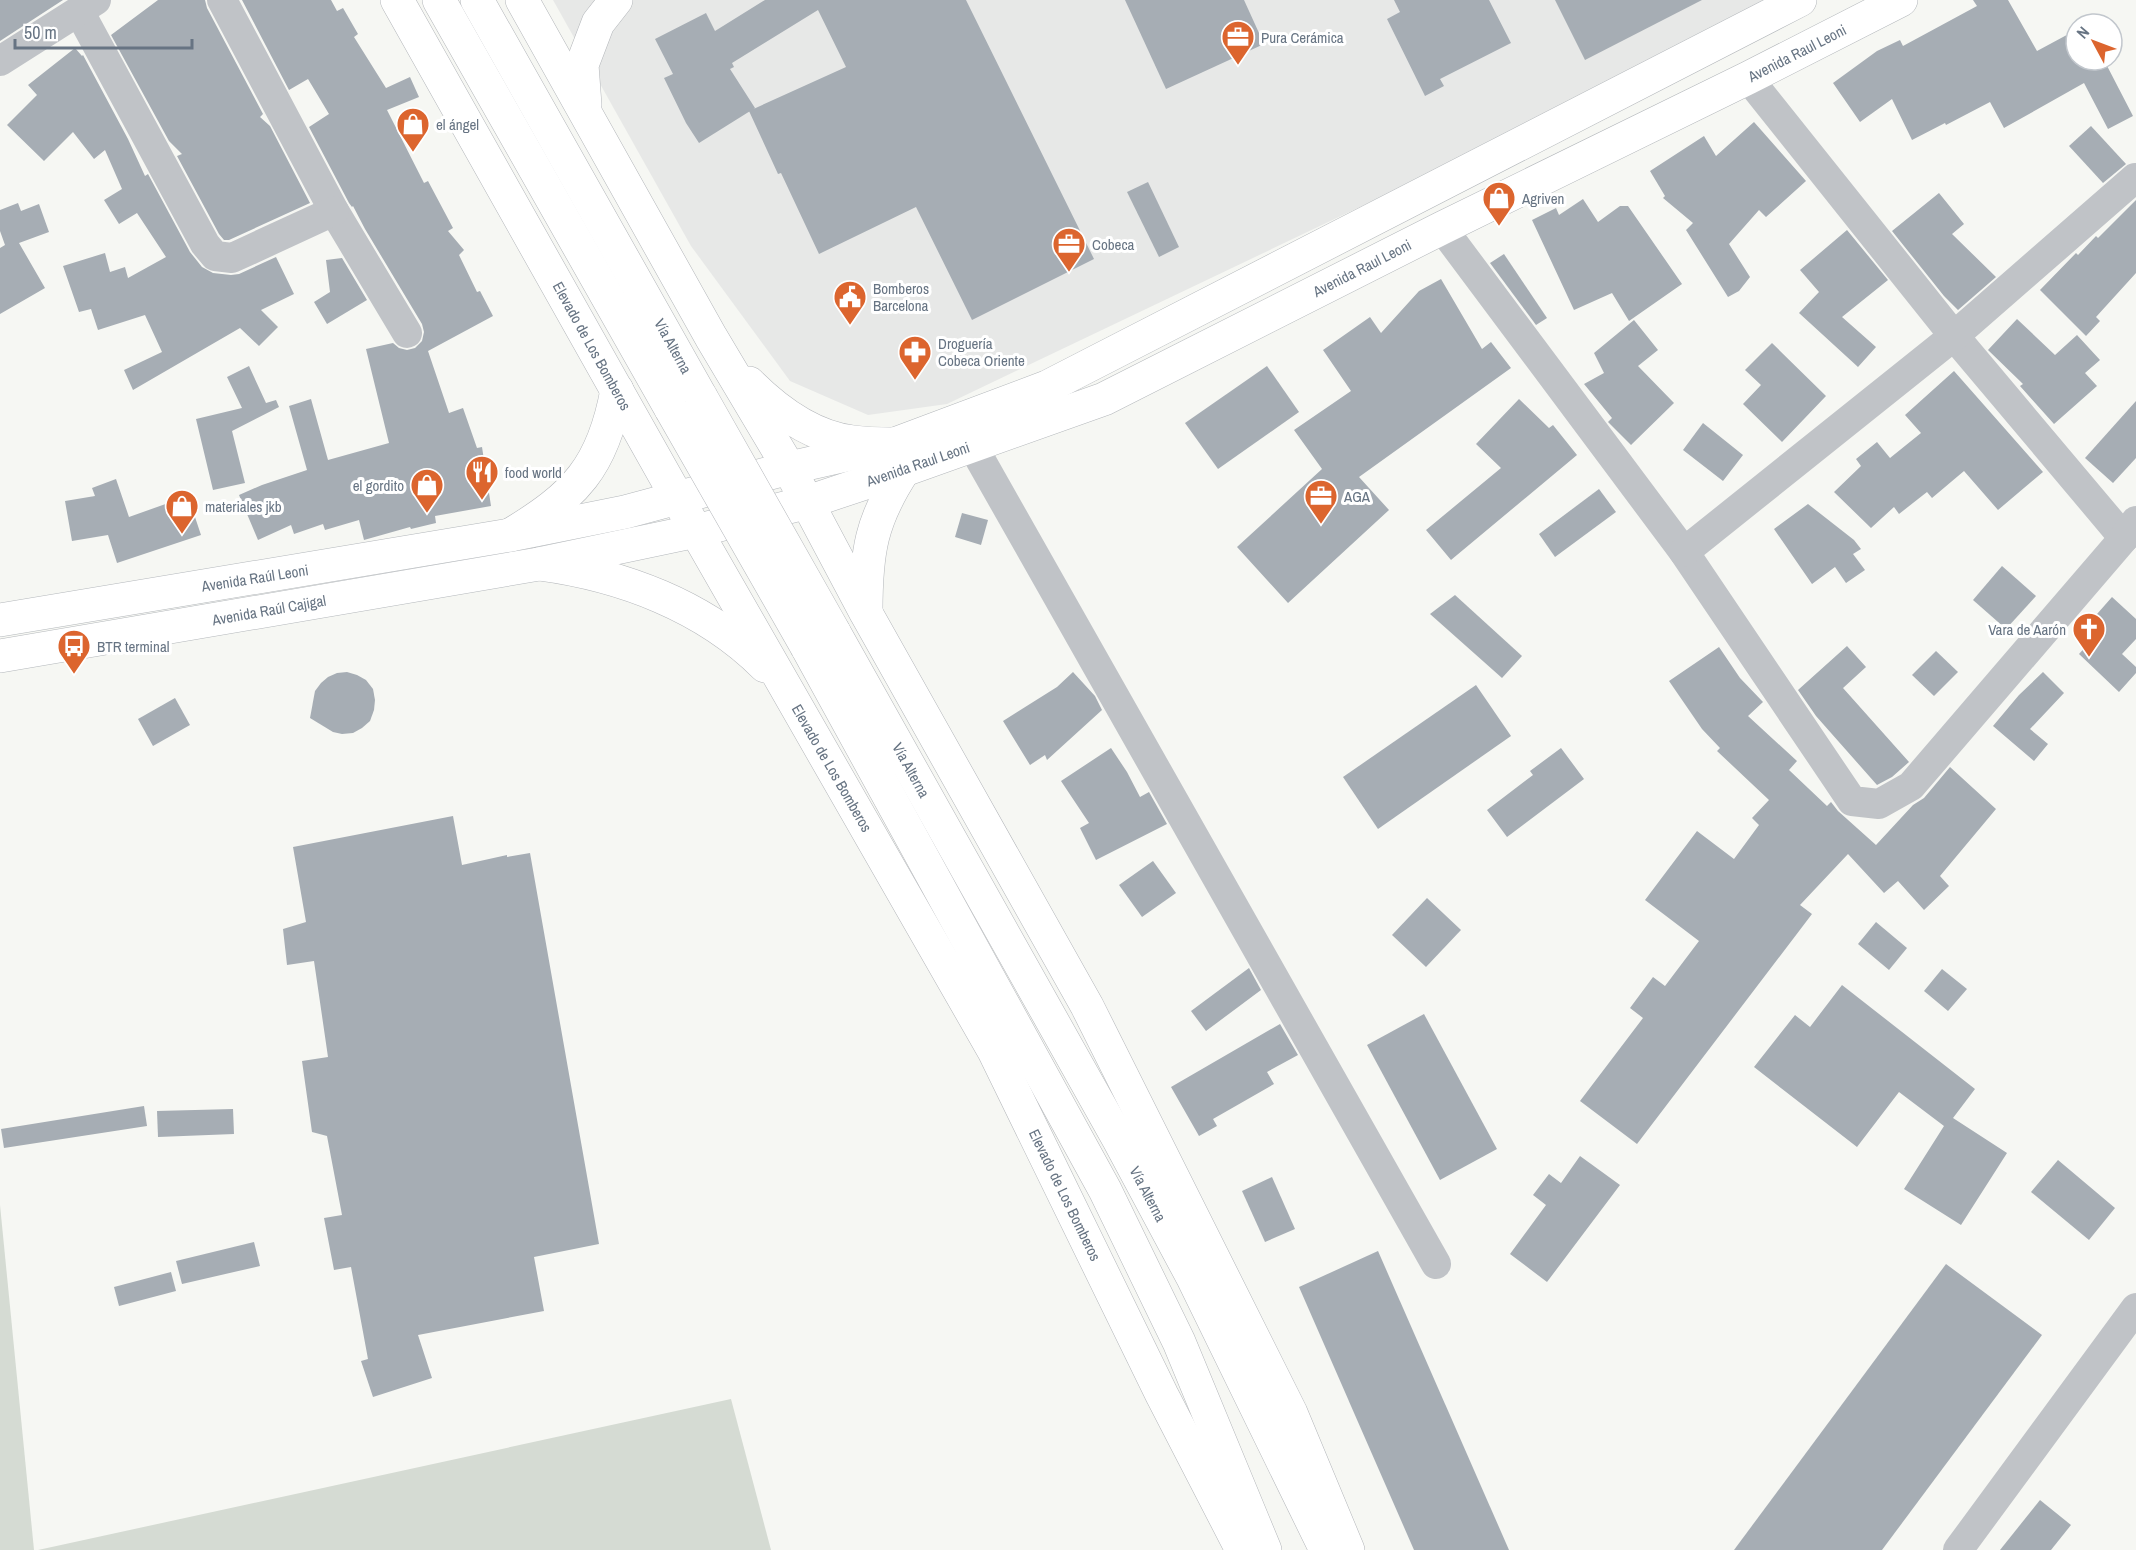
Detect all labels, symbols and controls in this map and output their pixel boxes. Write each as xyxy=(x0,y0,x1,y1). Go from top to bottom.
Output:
scale bar xyxy=(15,12,192,50)
north arrow xyxy=(2064,12,2124,72)
office icon: Pura Cerámica xyxy=(1220,19,1256,66)
street label: Avenida Raul Leoni xyxy=(1743,19,1850,87)
text: 50 m xyxy=(24,20,57,45)
text: N xyxy=(2071,21,2094,43)
place label: Pura Cerámica xyxy=(1261,27,1344,48)
shop icon: el ángel xyxy=(395,106,431,153)
place label: el ángel xyxy=(436,114,479,135)
shop icon: Agriven xyxy=(1481,180,1517,227)
place label: Agriven xyxy=(1521,188,1564,209)
office icon: Cobeca xyxy=(1051,226,1087,273)
place label: Cobeca xyxy=(1092,234,1135,255)
street label: Avenida Raul Leoni xyxy=(1308,234,1415,302)
street label: Elevado de Los Bomberos xyxy=(548,278,636,414)
place label: Bomberos Barcelona xyxy=(873,278,929,316)
public building icon: Bomberos Barcelona xyxy=(832,279,868,326)
street label: Vía Alterna xyxy=(649,315,697,377)
place label: Droguería Cobeca Oriente xyxy=(938,333,1025,371)
pharmacy icon: Droguería Cobeca Oriente xyxy=(897,334,933,381)
street label: Avenida Raul Leoni xyxy=(863,437,972,492)
restaurant icon: food world xyxy=(464,454,500,501)
place label: food world xyxy=(505,462,562,483)
shop icon: el gordito xyxy=(409,467,445,514)
place label: el gordito xyxy=(353,475,404,496)
office icon: AGA xyxy=(1303,478,1339,525)
place label: AGA xyxy=(1343,486,1371,507)
shop icon: materiales jkb xyxy=(164,488,200,535)
place label: materiales jkb xyxy=(205,496,282,517)
street label: Avenida Raúl Leoni xyxy=(199,559,310,597)
street label: Avenida Raúl Cajigal xyxy=(209,590,328,631)
church icon: Vara de Aarón xyxy=(2071,611,2107,658)
place label: Vara de Aarón xyxy=(1988,619,2066,640)
bus stop icon: BTR terminal xyxy=(56,628,92,675)
place label: BTR terminal xyxy=(97,636,169,657)
street label: Elevado de Los Bomberos xyxy=(787,700,877,836)
street label: Vía Alterna xyxy=(887,739,935,801)
street label: Elevado de Los Bomberos xyxy=(1024,1126,1106,1264)
street label: Vía Alterna xyxy=(1125,1163,1171,1226)

